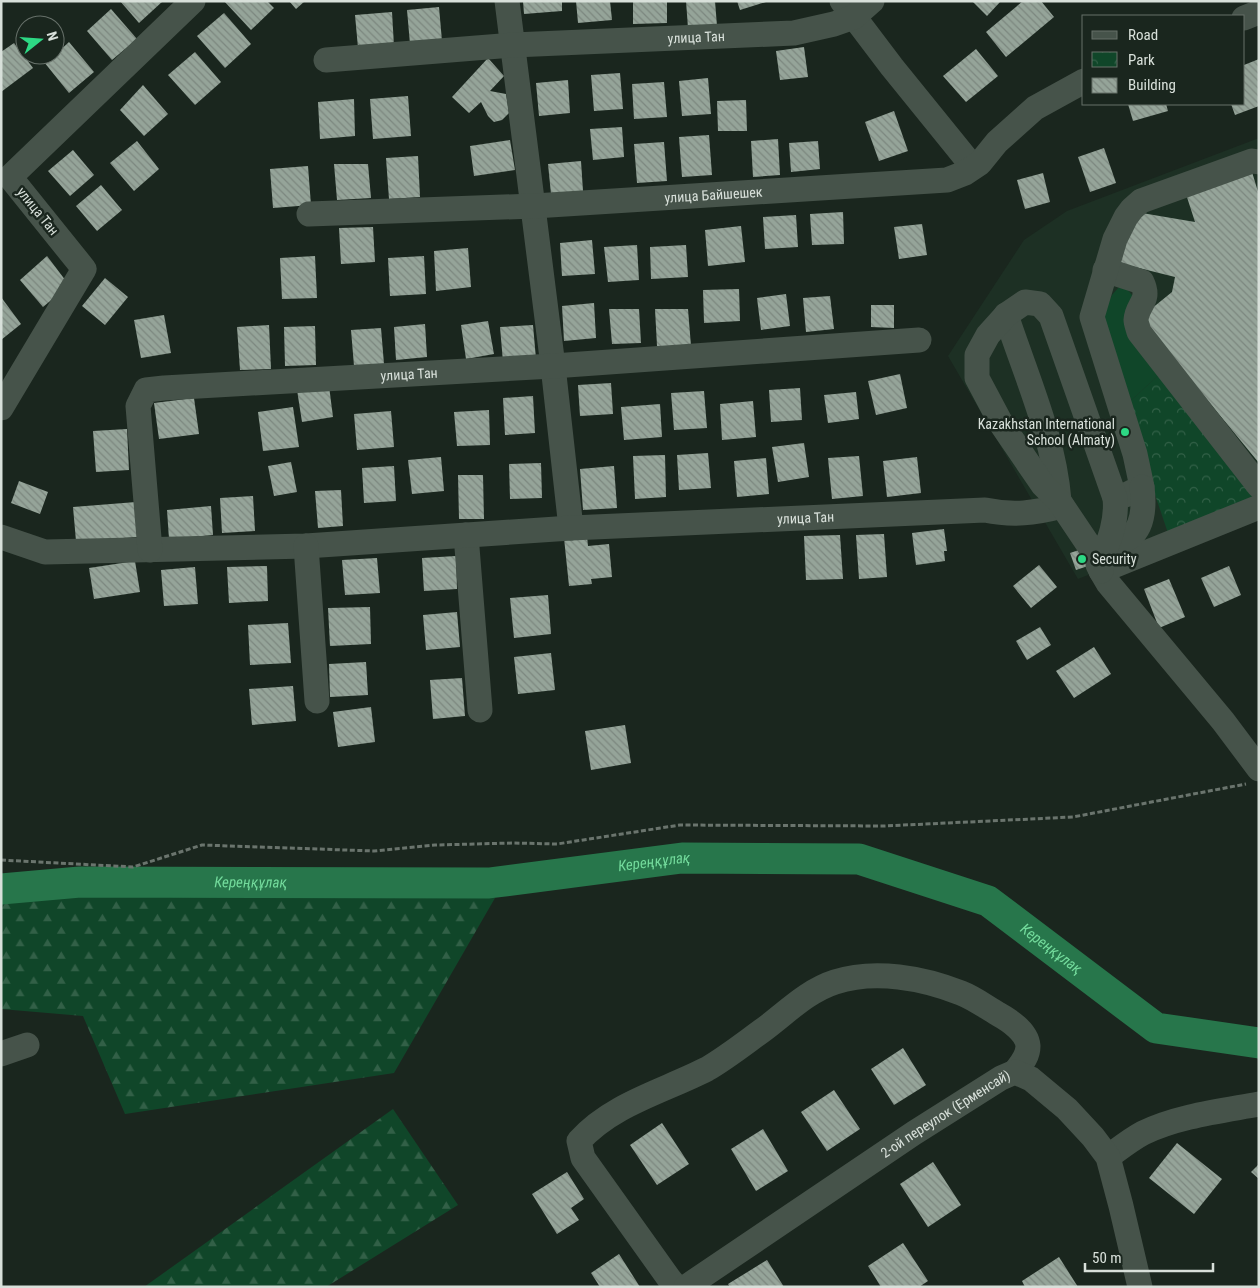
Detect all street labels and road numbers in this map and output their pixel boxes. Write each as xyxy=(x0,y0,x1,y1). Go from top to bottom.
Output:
street label: улица Тан xyxy=(667,28,725,46)
street label: улица Тан xyxy=(14,184,62,238)
street label: улица Байшешек xyxy=(664,184,763,206)
street label: улица Тан xyxy=(380,365,438,384)
street label: улица Тан xyxy=(777,509,835,527)
street label: 2-ой переулок (Ерменсай) xyxy=(878,1067,1013,1161)

